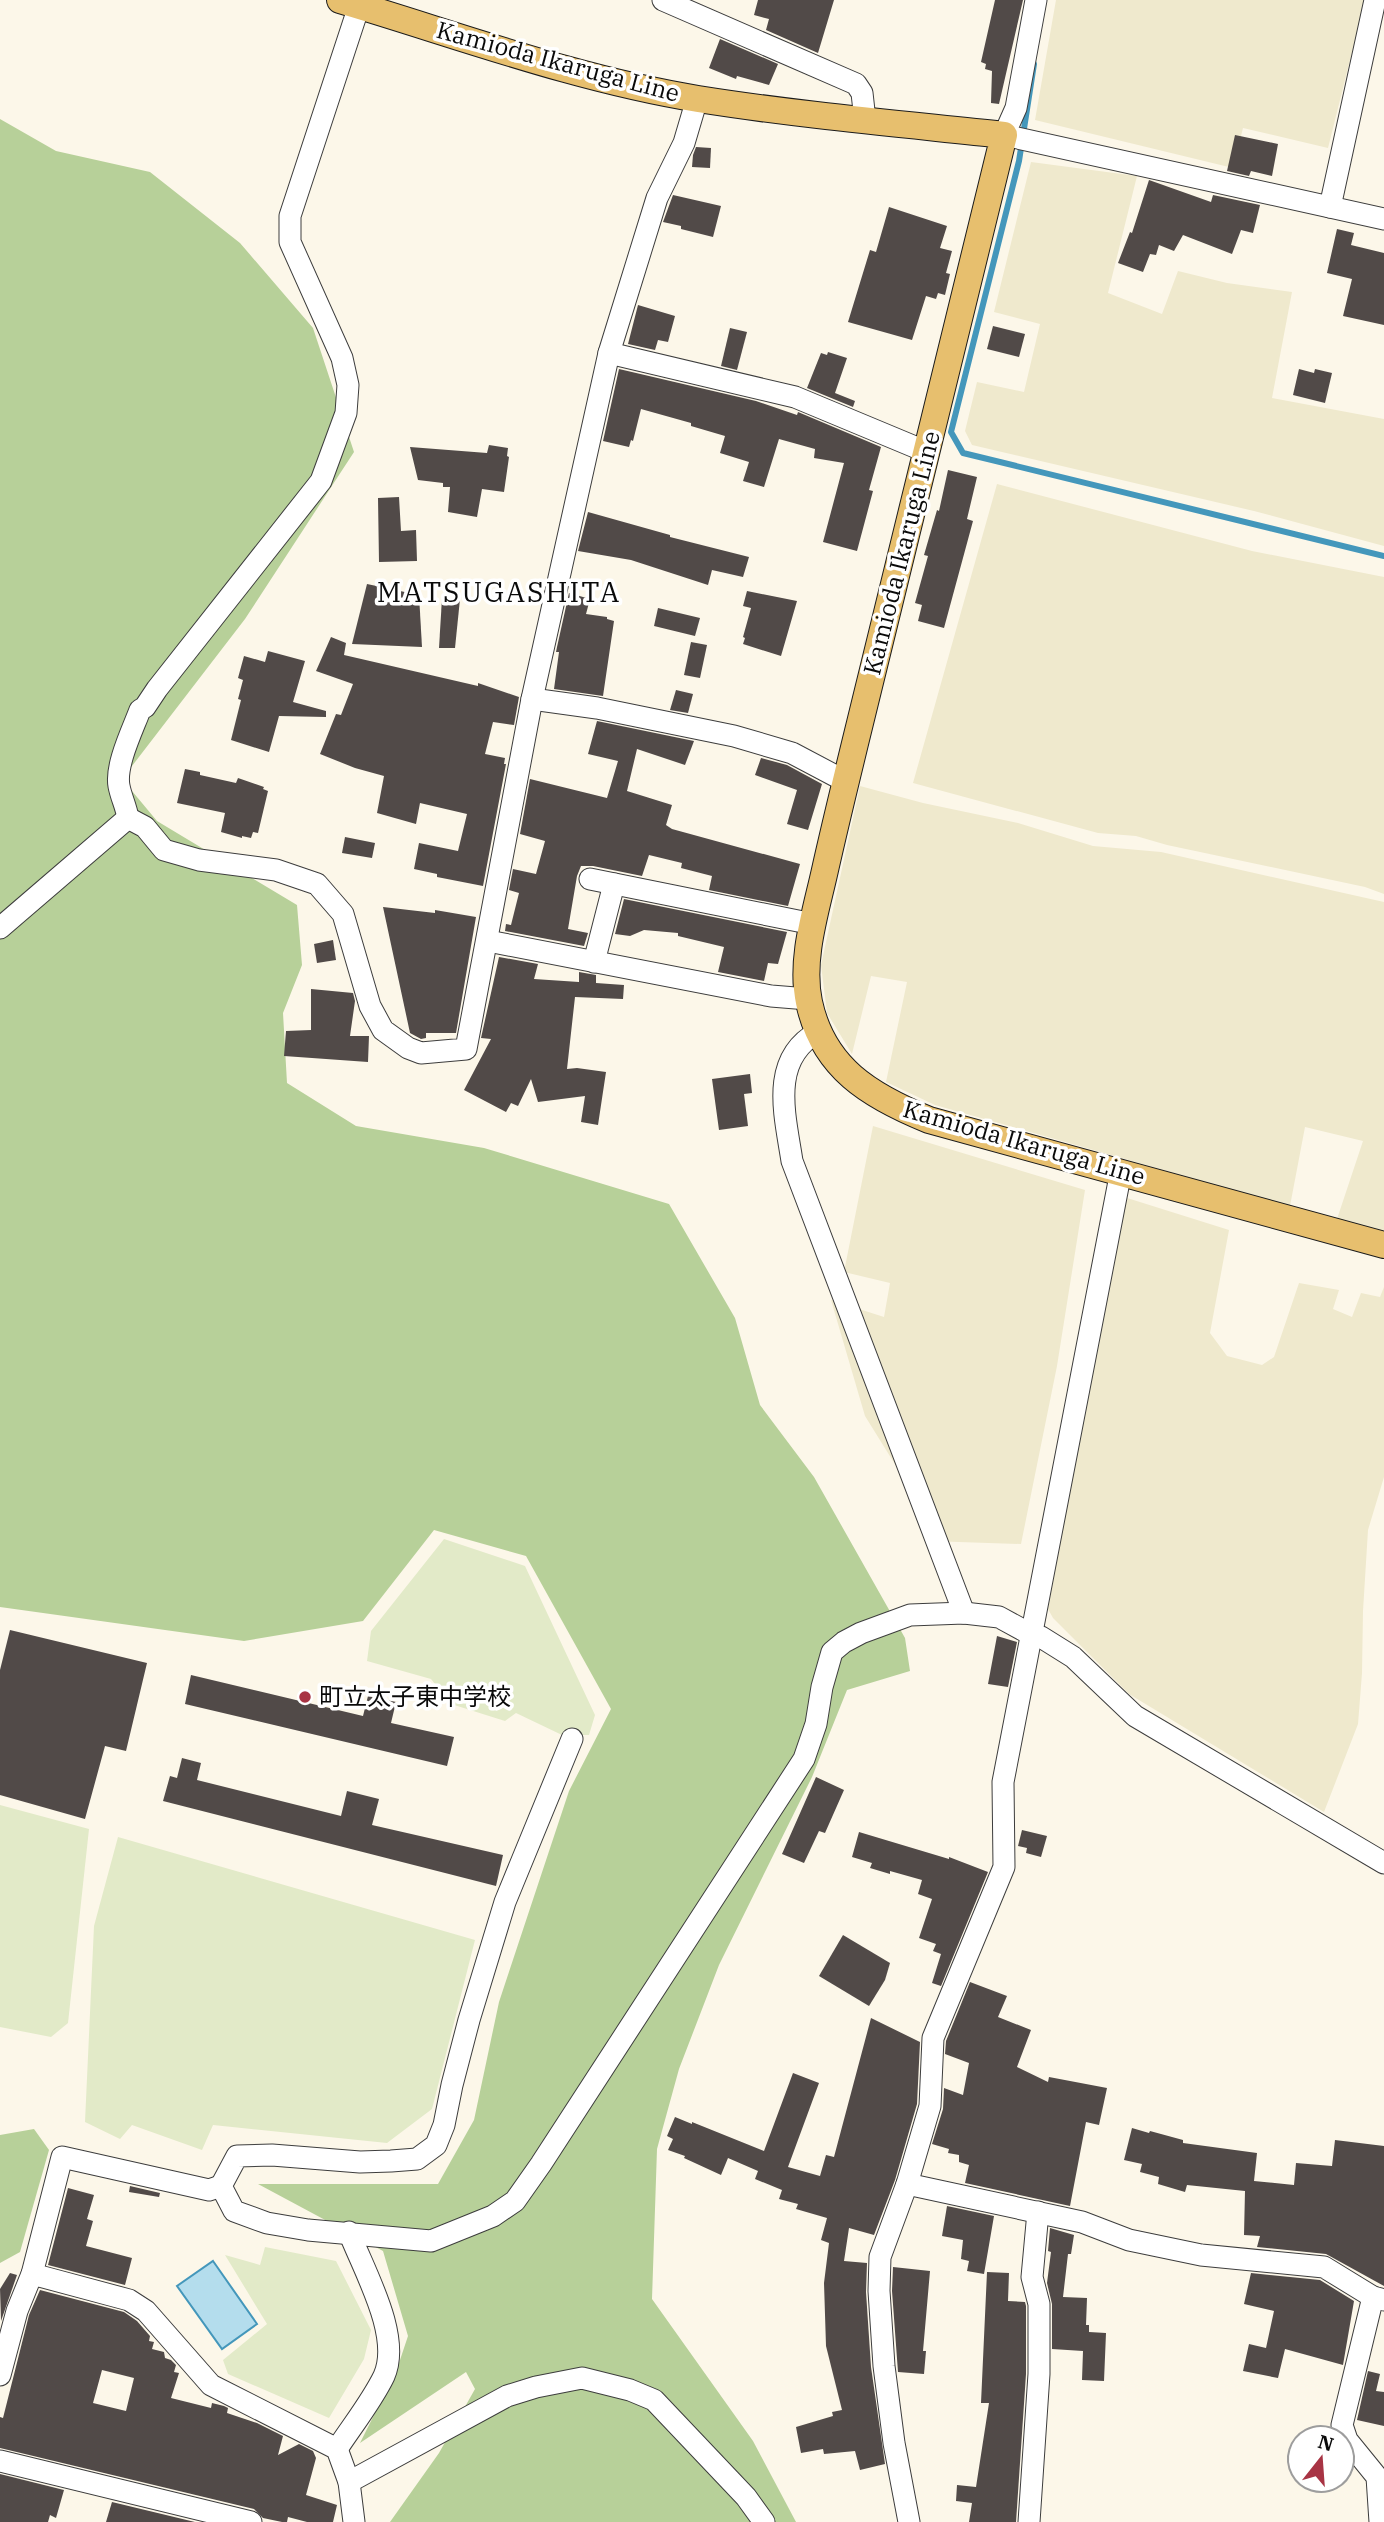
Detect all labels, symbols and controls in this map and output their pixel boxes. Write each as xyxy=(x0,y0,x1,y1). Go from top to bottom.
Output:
street label: Kamioda Ikaruga Line xyxy=(433,13,683,109)
street label: Kamioda Ikaruga Line xyxy=(855,427,947,678)
district label: MATSUGASHITA xyxy=(377,573,621,610)
street label: Kamioda Ikaruga Line xyxy=(900,1092,1149,1192)
place label: 町立太子東中学校 xyxy=(319,1680,511,1712)
marker: 町立太子東中学校 xyxy=(297,1689,313,1705)
north arrow xyxy=(1286,2424,1356,2494)
text: N xyxy=(1315,2429,1337,2456)

